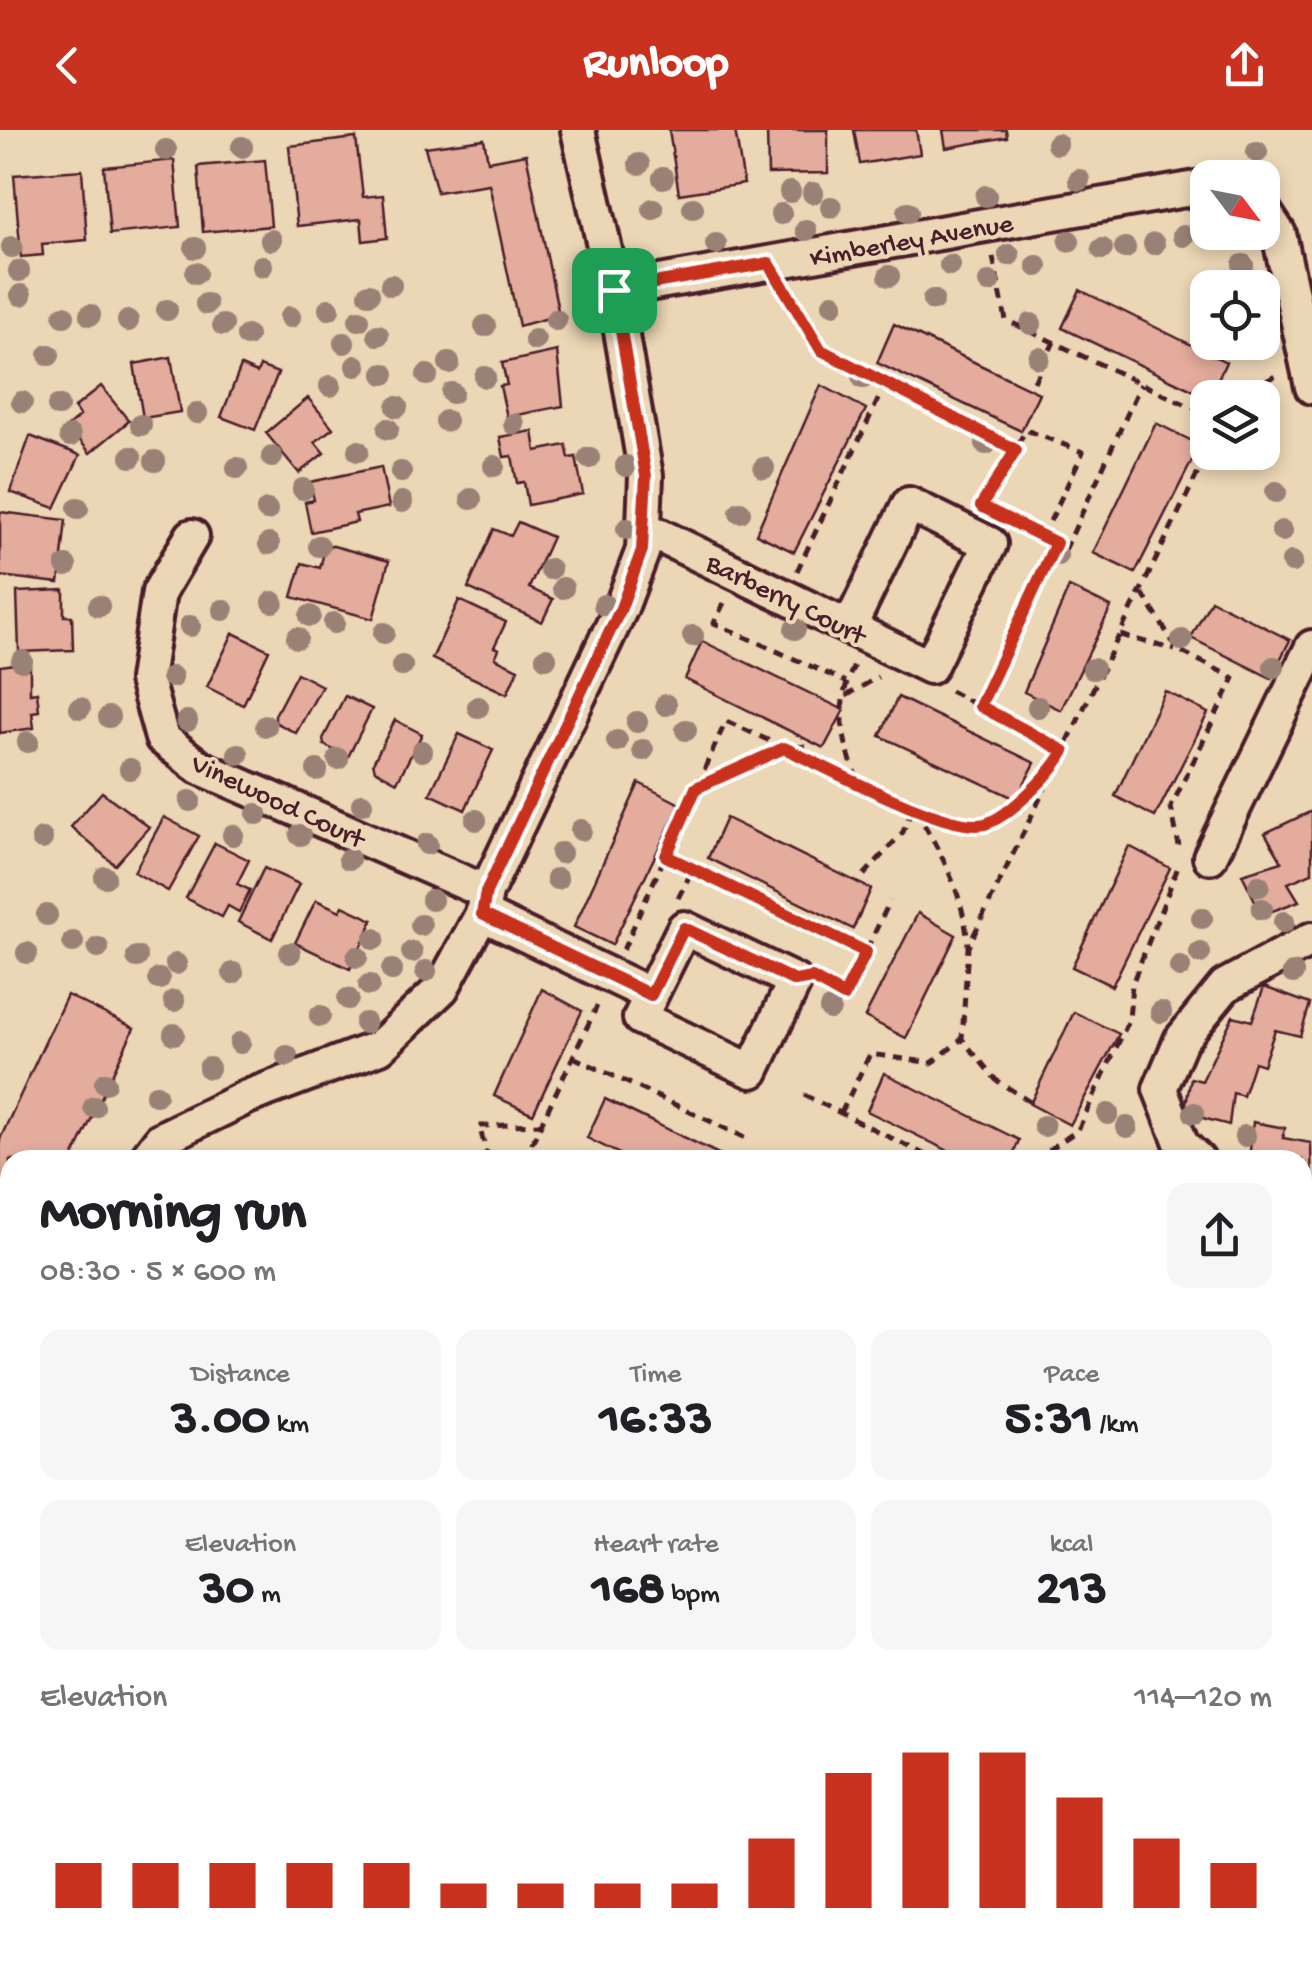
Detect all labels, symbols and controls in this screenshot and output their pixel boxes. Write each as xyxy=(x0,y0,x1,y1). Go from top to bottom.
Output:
icon: back xyxy=(40,38,95,93)
icon: share xyxy=(1217,38,1272,93)
text: Runloop xyxy=(584,39,728,92)
north arrow xyxy=(1190,160,1280,250)
map controls xyxy=(1190,160,1280,470)
street label: Kimberley Avenue xyxy=(808,208,1016,277)
pin xyxy=(572,248,657,333)
icon: arrive xyxy=(587,263,642,318)
button: locate xyxy=(1190,270,1280,360)
button: layers xyxy=(1190,380,1280,470)
street label: Barberry Court xyxy=(699,548,873,655)
street label: Vinewood Court xyxy=(184,748,371,859)
button: share xyxy=(1167,1183,1272,1288)
text: Morning run xyxy=(40,1184,306,1248)
text: 08:30 · 5 × 600 m xyxy=(40,1254,276,1292)
text: Distance xyxy=(191,1359,290,1392)
text: Time xyxy=(630,1359,682,1392)
text: Pace xyxy=(1044,1359,1099,1392)
text: 3.00 xyxy=(172,1392,270,1451)
text: 16:33 xyxy=(599,1392,713,1451)
text: 5:31 xyxy=(1005,1392,1093,1451)
text: km xyxy=(270,1409,309,1442)
text: /km xyxy=(1093,1409,1139,1442)
text: Elevation xyxy=(185,1529,296,1562)
text: Heart rate xyxy=(593,1529,719,1562)
text: kcal xyxy=(1050,1529,1094,1562)
text: 30 xyxy=(200,1562,254,1621)
text: 168 xyxy=(592,1562,665,1621)
text: 213 xyxy=(1036,1562,1107,1621)
text: m xyxy=(254,1579,281,1612)
text: bpm xyxy=(665,1579,720,1612)
text: Elevation xyxy=(40,1680,167,1718)
text: 114–120 m xyxy=(1134,1680,1272,1718)

